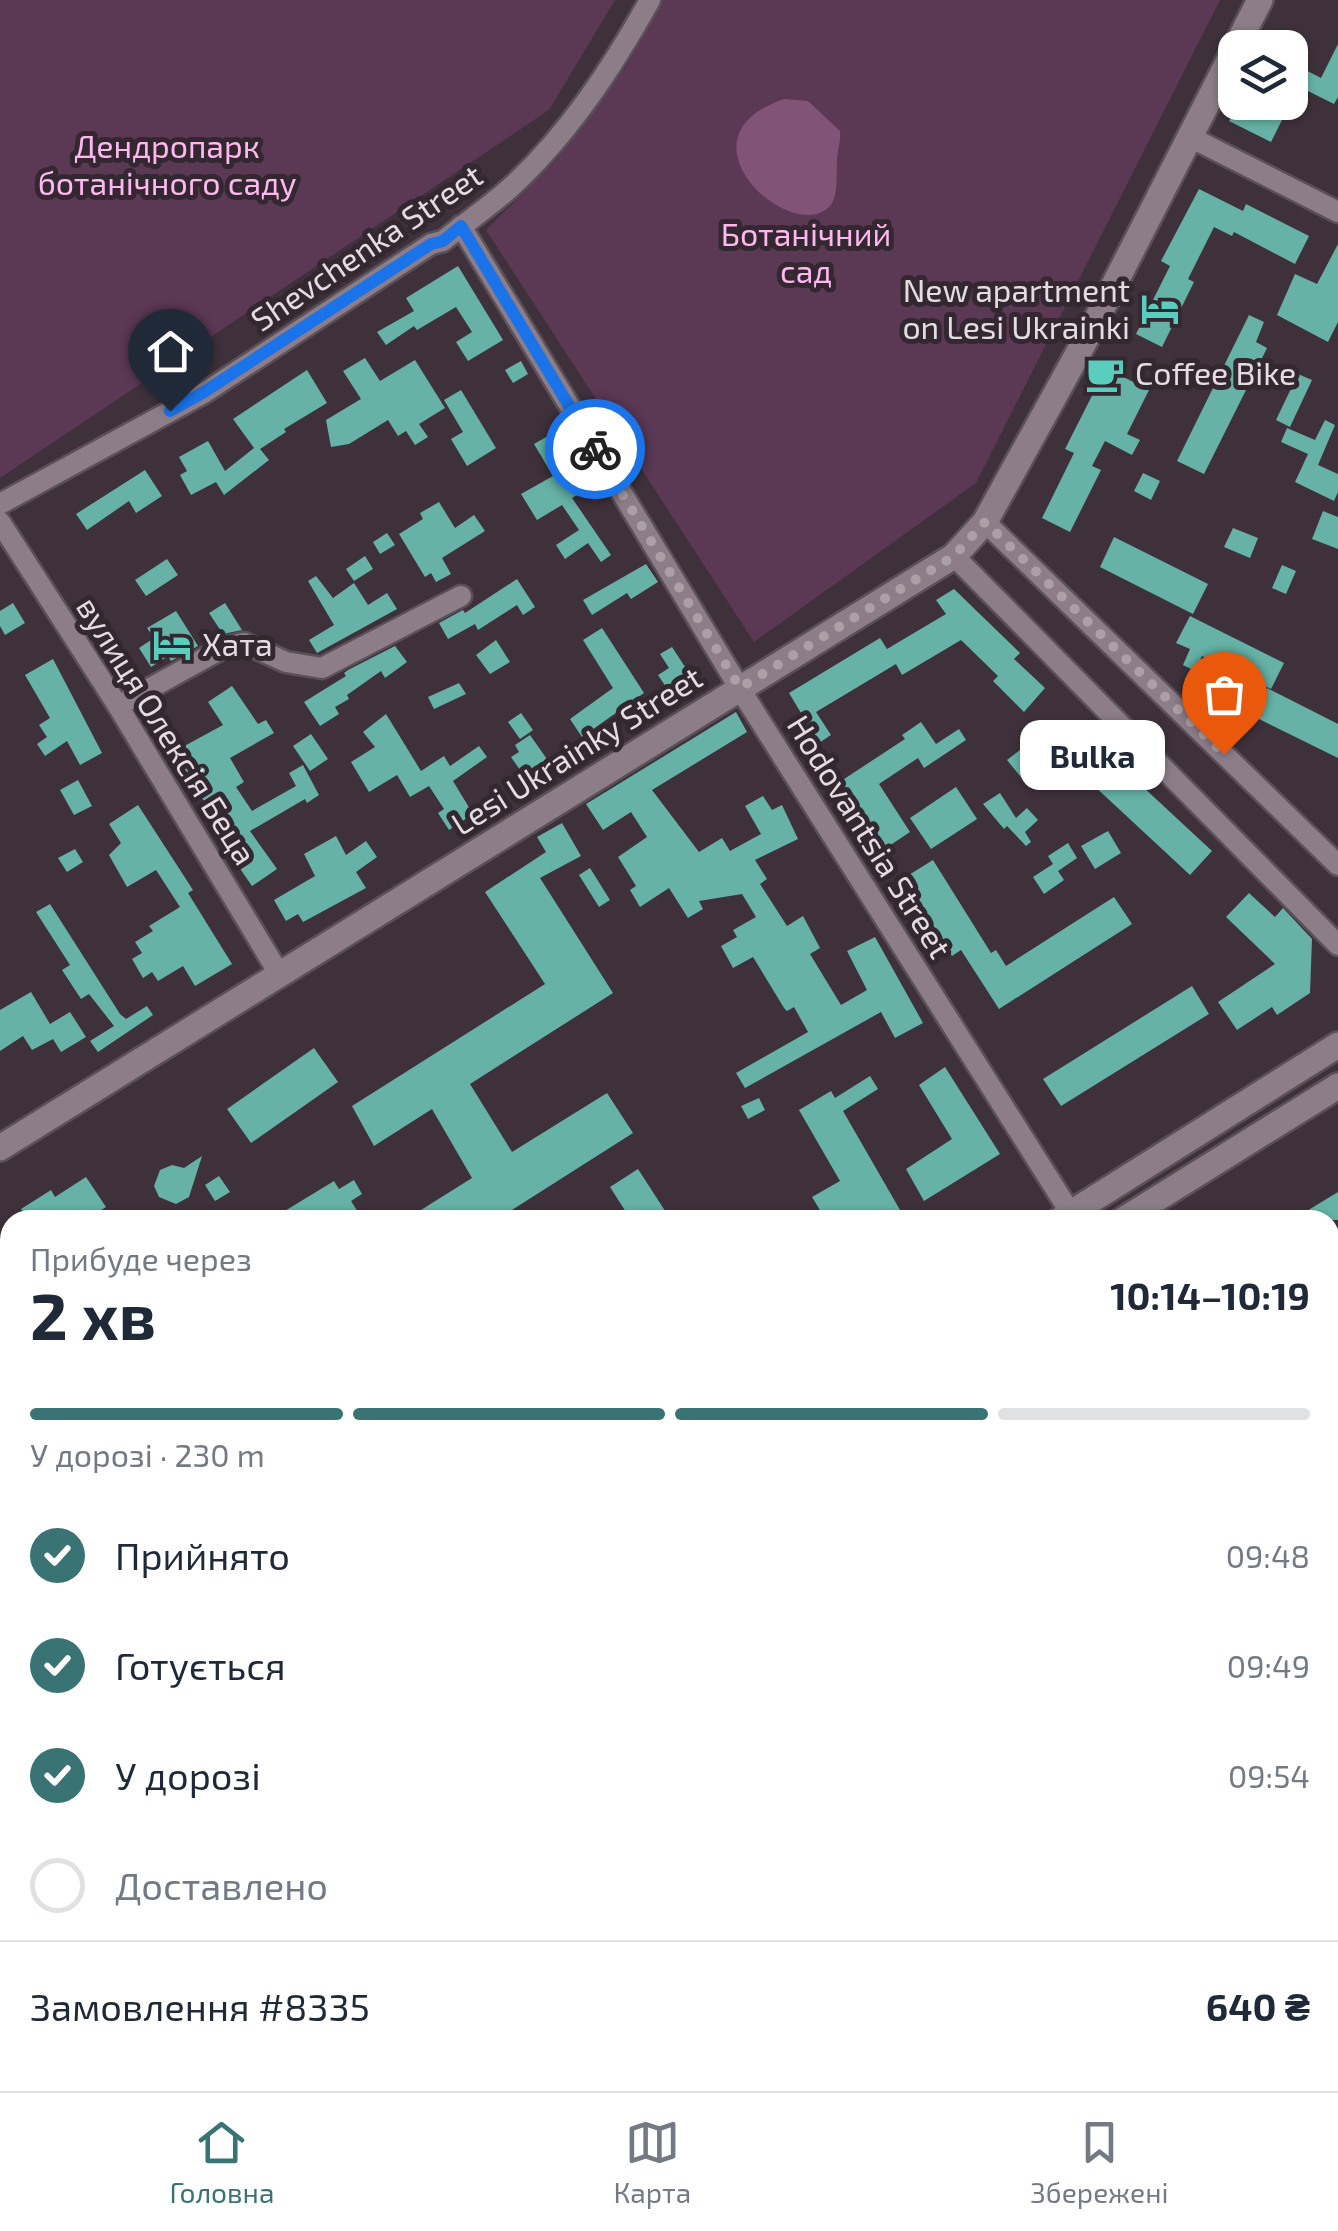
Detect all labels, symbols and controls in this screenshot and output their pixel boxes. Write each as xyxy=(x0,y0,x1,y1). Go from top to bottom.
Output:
map controls xyxy=(1218,30,1308,120)
button: layers xyxy=(1218,30,1308,120)
park label: Дендропарк ботанічного саду xyxy=(37,126,297,202)
street label: Shevchenka Street xyxy=(243,155,489,338)
park label: Ботанічний сад xyxy=(721,214,891,289)
place label: New apartment on Lesi Ukrainki xyxy=(902,270,1130,345)
hotel icon: New apartment on Lesi Ukrainki xyxy=(1139,288,1181,330)
pin xyxy=(128,309,213,412)
icon: home xyxy=(143,324,198,379)
cafe icon: Coffee Bike xyxy=(1084,353,1126,395)
place label: Coffee Bike xyxy=(1135,353,1296,391)
courier xyxy=(545,399,645,499)
icon: bike xyxy=(568,422,623,477)
street label: вулиця Олексія Беца xyxy=(69,589,266,871)
hotel icon: Хата xyxy=(151,624,193,666)
place label: Хата xyxy=(202,624,273,662)
pin xyxy=(1182,652,1267,755)
street label: Lesi Ukrainky Street xyxy=(444,657,708,842)
icon: bag xyxy=(1197,667,1252,722)
street label: Hodovantsia Street xyxy=(781,708,961,964)
callout: Bulka xyxy=(1019,719,1164,789)
text: Bulka xyxy=(1049,736,1136,774)
text: Прибуде через xyxy=(30,1239,252,1277)
text: 10:14–10:19 xyxy=(1110,1272,1310,1318)
text: 2 хв xyxy=(30,1275,156,1353)
text: У дорозі · 230 m xyxy=(30,1435,265,1473)
icon: check xyxy=(30,1528,85,1583)
text: Прийнято xyxy=(115,1532,290,1578)
text: 09:48 xyxy=(1226,1536,1310,1574)
icon: check xyxy=(30,1638,85,1693)
text: Готується xyxy=(115,1642,286,1688)
text: 09:49 xyxy=(1227,1646,1310,1684)
icon: check xyxy=(30,1748,85,1803)
text: У дорозі xyxy=(115,1752,261,1798)
text: 09:54 xyxy=(1228,1756,1310,1794)
text: Доставлено xyxy=(115,1862,328,1908)
text: Замовлення #8335 xyxy=(30,1983,370,2029)
text: 640 ₴ xyxy=(1206,1983,1310,2029)
tab: Головна xyxy=(170,2115,274,2209)
tab: Карта xyxy=(613,2115,691,2209)
tab: Збережені xyxy=(1030,2115,1168,2209)

